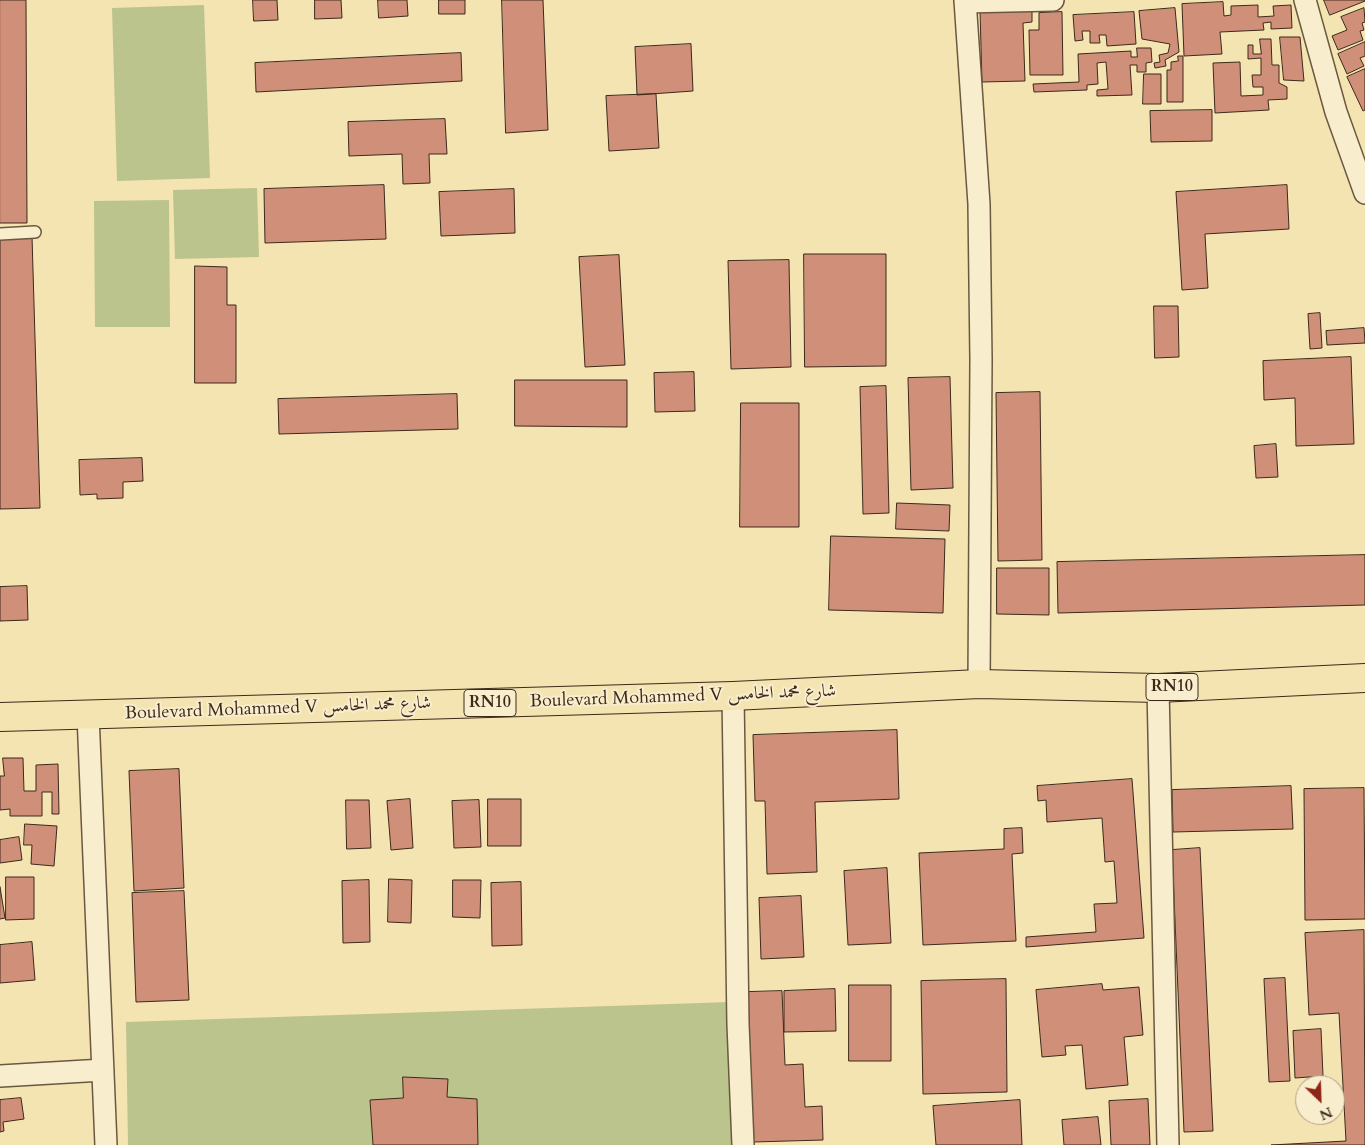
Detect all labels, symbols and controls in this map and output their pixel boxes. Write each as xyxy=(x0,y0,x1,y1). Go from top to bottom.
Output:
road number: RN10 xyxy=(1146,674,1198,700)
street label: Boulevard Mohammed V شارع محمد الخامس xyxy=(530,681,836,713)
road number: RN10 xyxy=(464,690,516,716)
street label: Boulevard Mohammed V شارع محمد الخامس xyxy=(125,693,431,725)
north arrow xyxy=(1295,1075,1345,1125)
text: N xyxy=(1316,1102,1335,1124)

